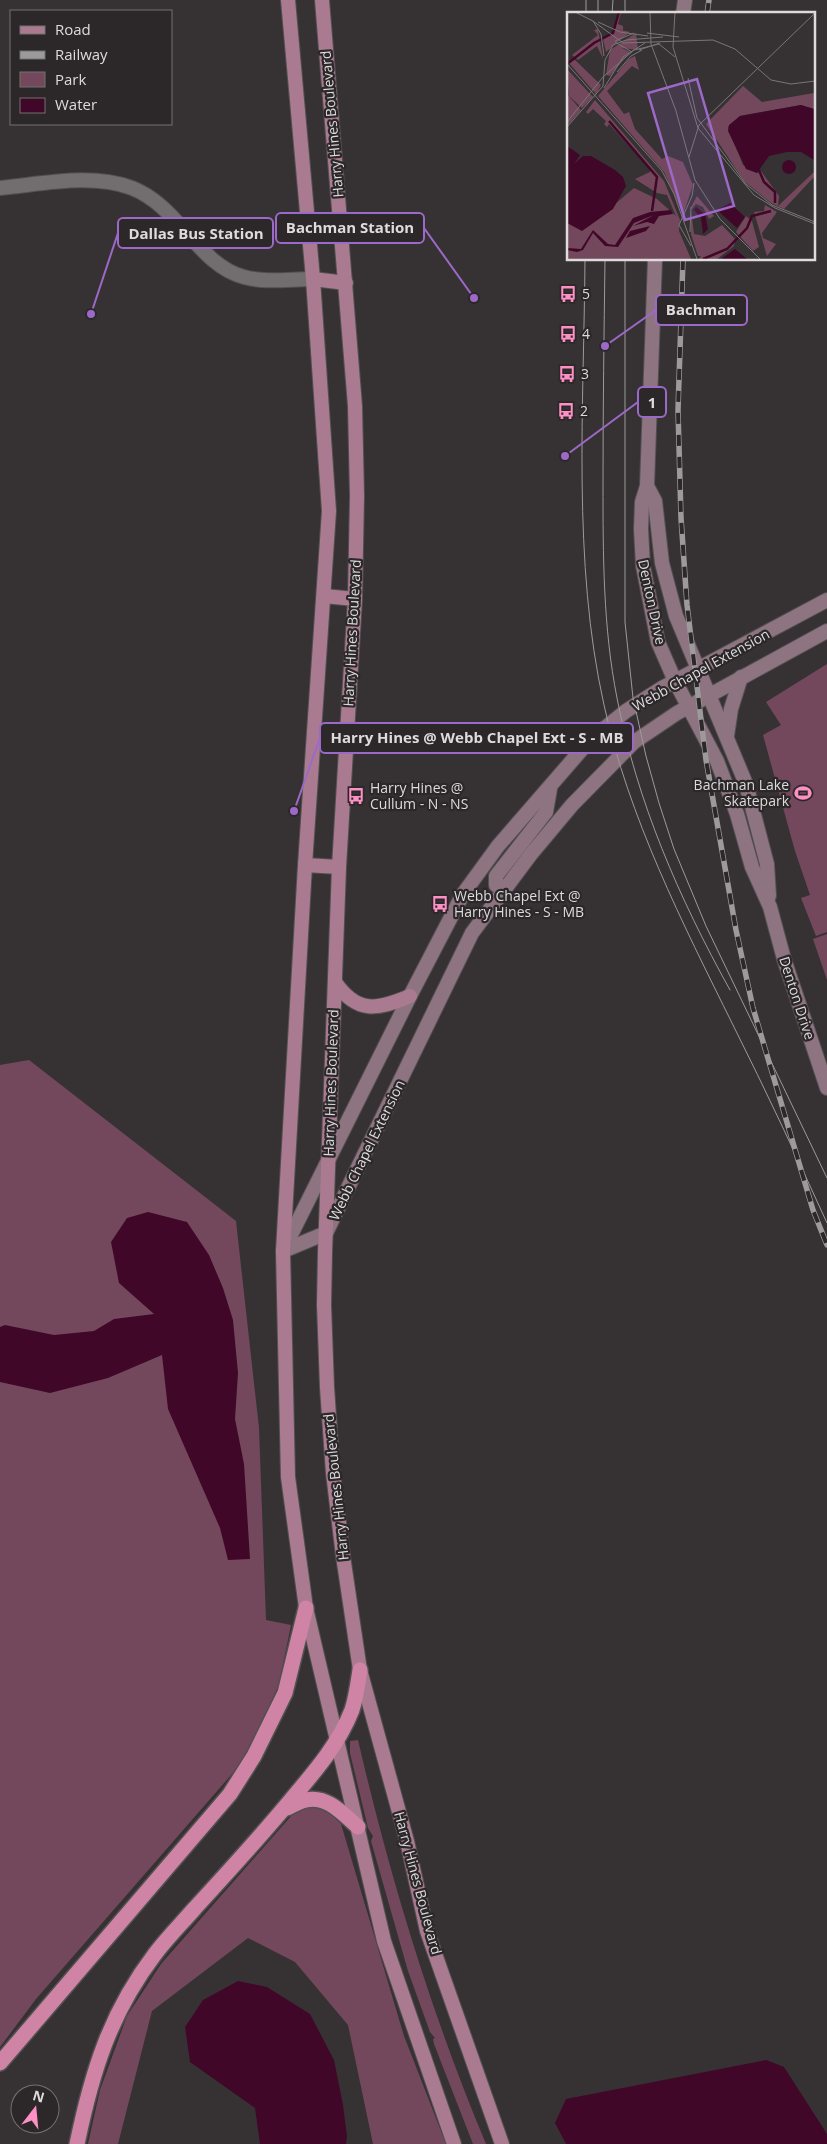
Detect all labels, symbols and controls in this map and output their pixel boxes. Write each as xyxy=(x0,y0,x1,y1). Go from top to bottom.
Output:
legend xyxy=(10,10,172,125)
inset map xyxy=(567,12,814,260)
text: Road xyxy=(55,19,91,39)
text: Railway xyxy=(55,44,108,64)
street label: Harry Hines Boulevard xyxy=(316,50,347,198)
text: Park xyxy=(55,69,86,89)
text: Water xyxy=(55,94,97,114)
callout: Bachman Station xyxy=(276,213,424,243)
text: Bachman Station xyxy=(286,217,414,237)
callout: Dallas Bus Station xyxy=(118,218,273,248)
text: Dallas Bus Station xyxy=(128,223,264,243)
bus stop icon: 5 xyxy=(558,284,578,304)
place label: 5 xyxy=(582,284,590,303)
callout: Bachman xyxy=(656,295,747,325)
text: Bachman xyxy=(666,299,736,319)
bus stop icon: 4 xyxy=(558,324,578,344)
place label: 4 xyxy=(582,324,590,343)
bus stop icon: 3 xyxy=(557,364,577,384)
place label: 3 xyxy=(581,364,589,383)
callout: 1 xyxy=(638,387,666,417)
text: 1 xyxy=(648,392,656,412)
bus stop icon: 2 xyxy=(556,401,576,421)
place label: 2 xyxy=(580,401,588,420)
street label: Denton Drive xyxy=(634,558,671,646)
street label: Harry Hines Boulevard xyxy=(338,559,365,707)
street label: Webb Chapel Extension xyxy=(629,624,773,715)
callout: Harry Hines @ Webb Chapel Ext - S - MB xyxy=(320,723,633,753)
text: Harry Hines @ Webb Chapel Ext - S - MB xyxy=(331,727,623,747)
place label: Bachman Lake Skatepark xyxy=(694,775,790,810)
place label: Harry Hines @ Cullum - N - NS xyxy=(370,778,468,813)
sports icon: Bachman Lake Skatepark xyxy=(793,783,813,803)
bus stop icon: Harry Hines @ Cullum - N - NS xyxy=(346,786,366,806)
place label: Webb Chapel Ext @ Harry Hines - S - MB xyxy=(454,886,584,921)
bus stop icon: Webb Chapel Ext @ Harry Hines - S - MB xyxy=(430,894,450,914)
street label: Denton Drive xyxy=(775,954,820,1042)
street label: Harry Hines Boulevard xyxy=(318,1009,343,1157)
street label: Webb Chapel Extension xyxy=(324,1076,409,1223)
street label: Harry Hines Boulevard xyxy=(318,1413,353,1561)
street label: Harry Hines Boulevard xyxy=(390,1809,447,1956)
north arrow xyxy=(10,2084,60,2134)
text: N xyxy=(31,2085,47,2107)

